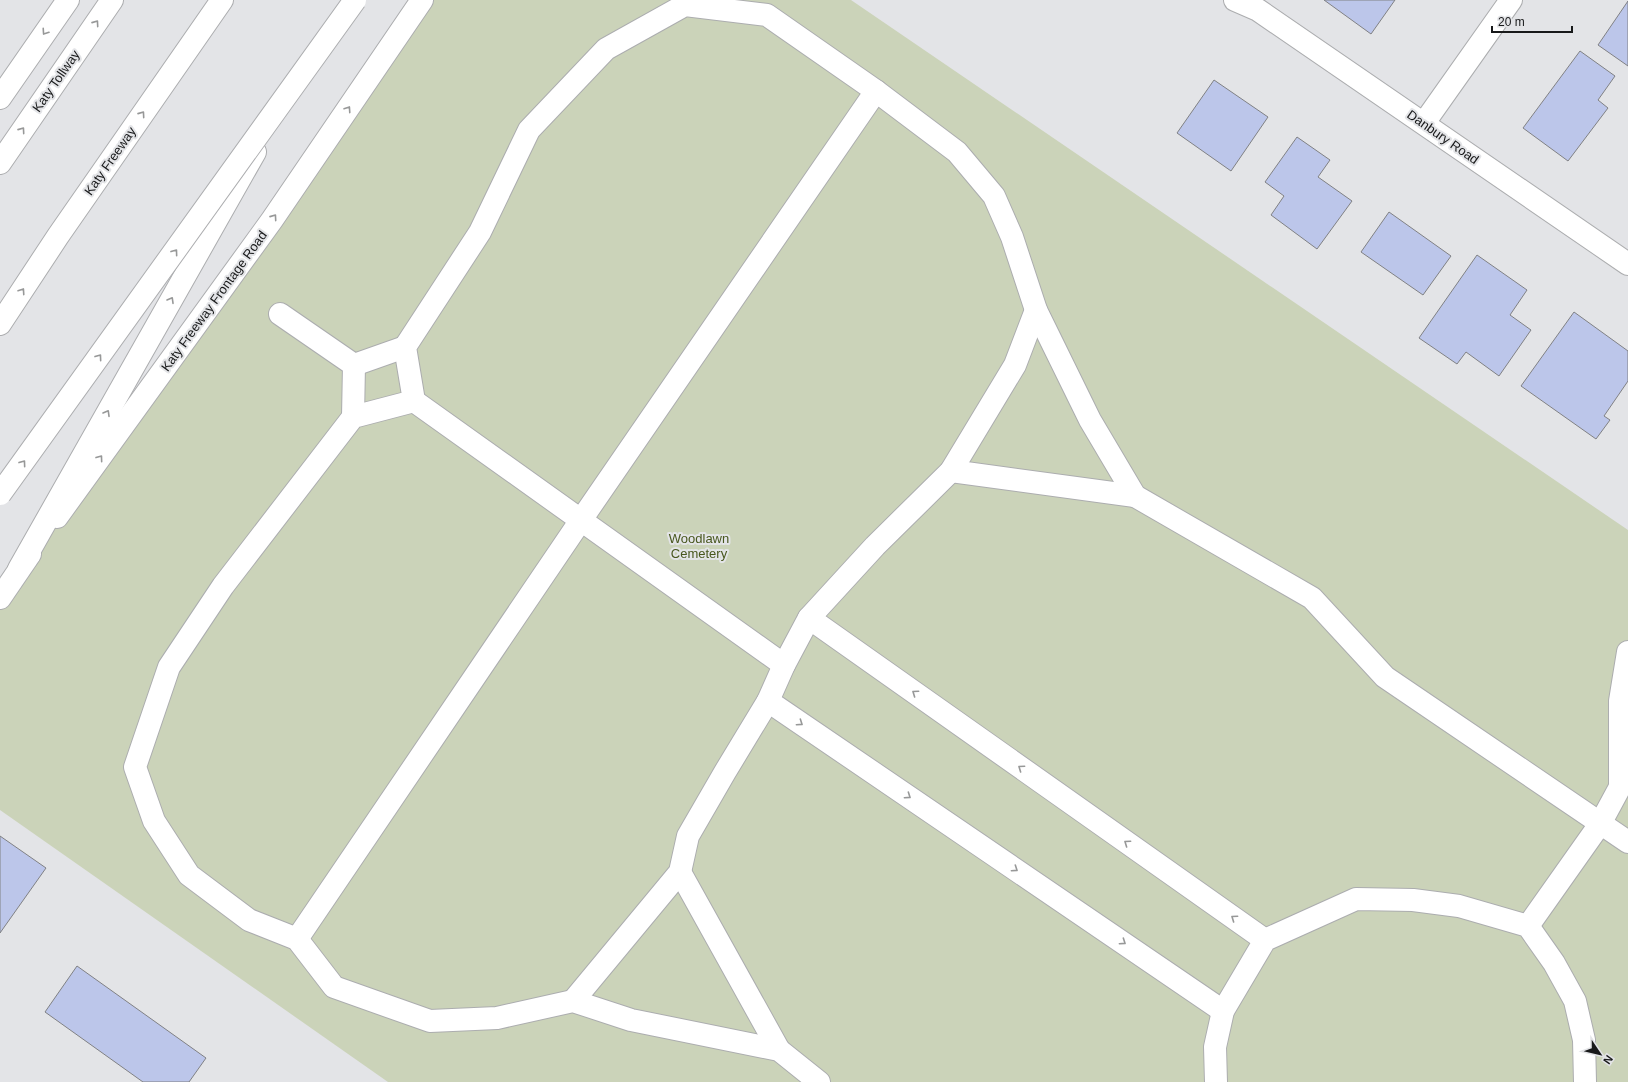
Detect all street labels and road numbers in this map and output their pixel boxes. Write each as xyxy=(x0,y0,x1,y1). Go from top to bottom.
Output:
street label: Katy Tollway xyxy=(29,47,83,115)
street label: Danbury Road xyxy=(1404,107,1482,167)
street label: Katy Freeway xyxy=(81,124,139,198)
street label: Katy Freeway Frontage Road xyxy=(158,228,270,374)

